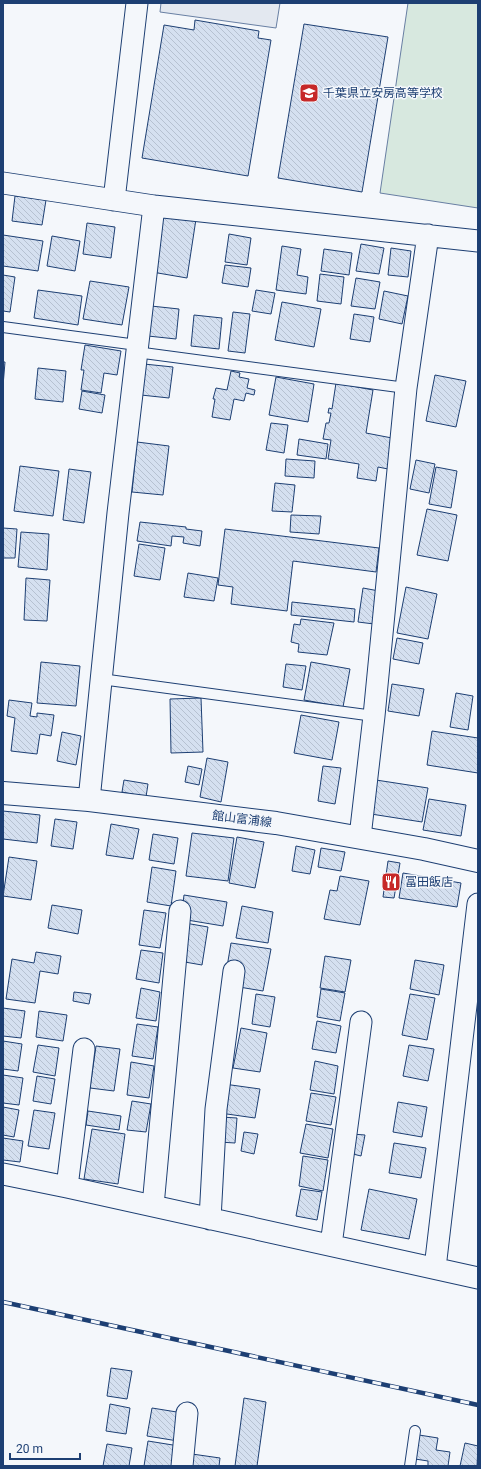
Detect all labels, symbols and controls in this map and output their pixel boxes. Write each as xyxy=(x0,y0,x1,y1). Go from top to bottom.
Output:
school or university icon: 千葉県立安房高等学校 xyxy=(298,82,320,104)
place label: 千葉県立安房高等学校 xyxy=(323,86,443,100)
street label: 館山富浦線 xyxy=(211,808,273,830)
restaurant icon: 冨田飯店 xyxy=(380,871,402,893)
place label: 冨田飯店 xyxy=(405,875,453,889)
scale bar xyxy=(10,1435,80,1461)
text: 20 m xyxy=(16,1442,43,1456)

